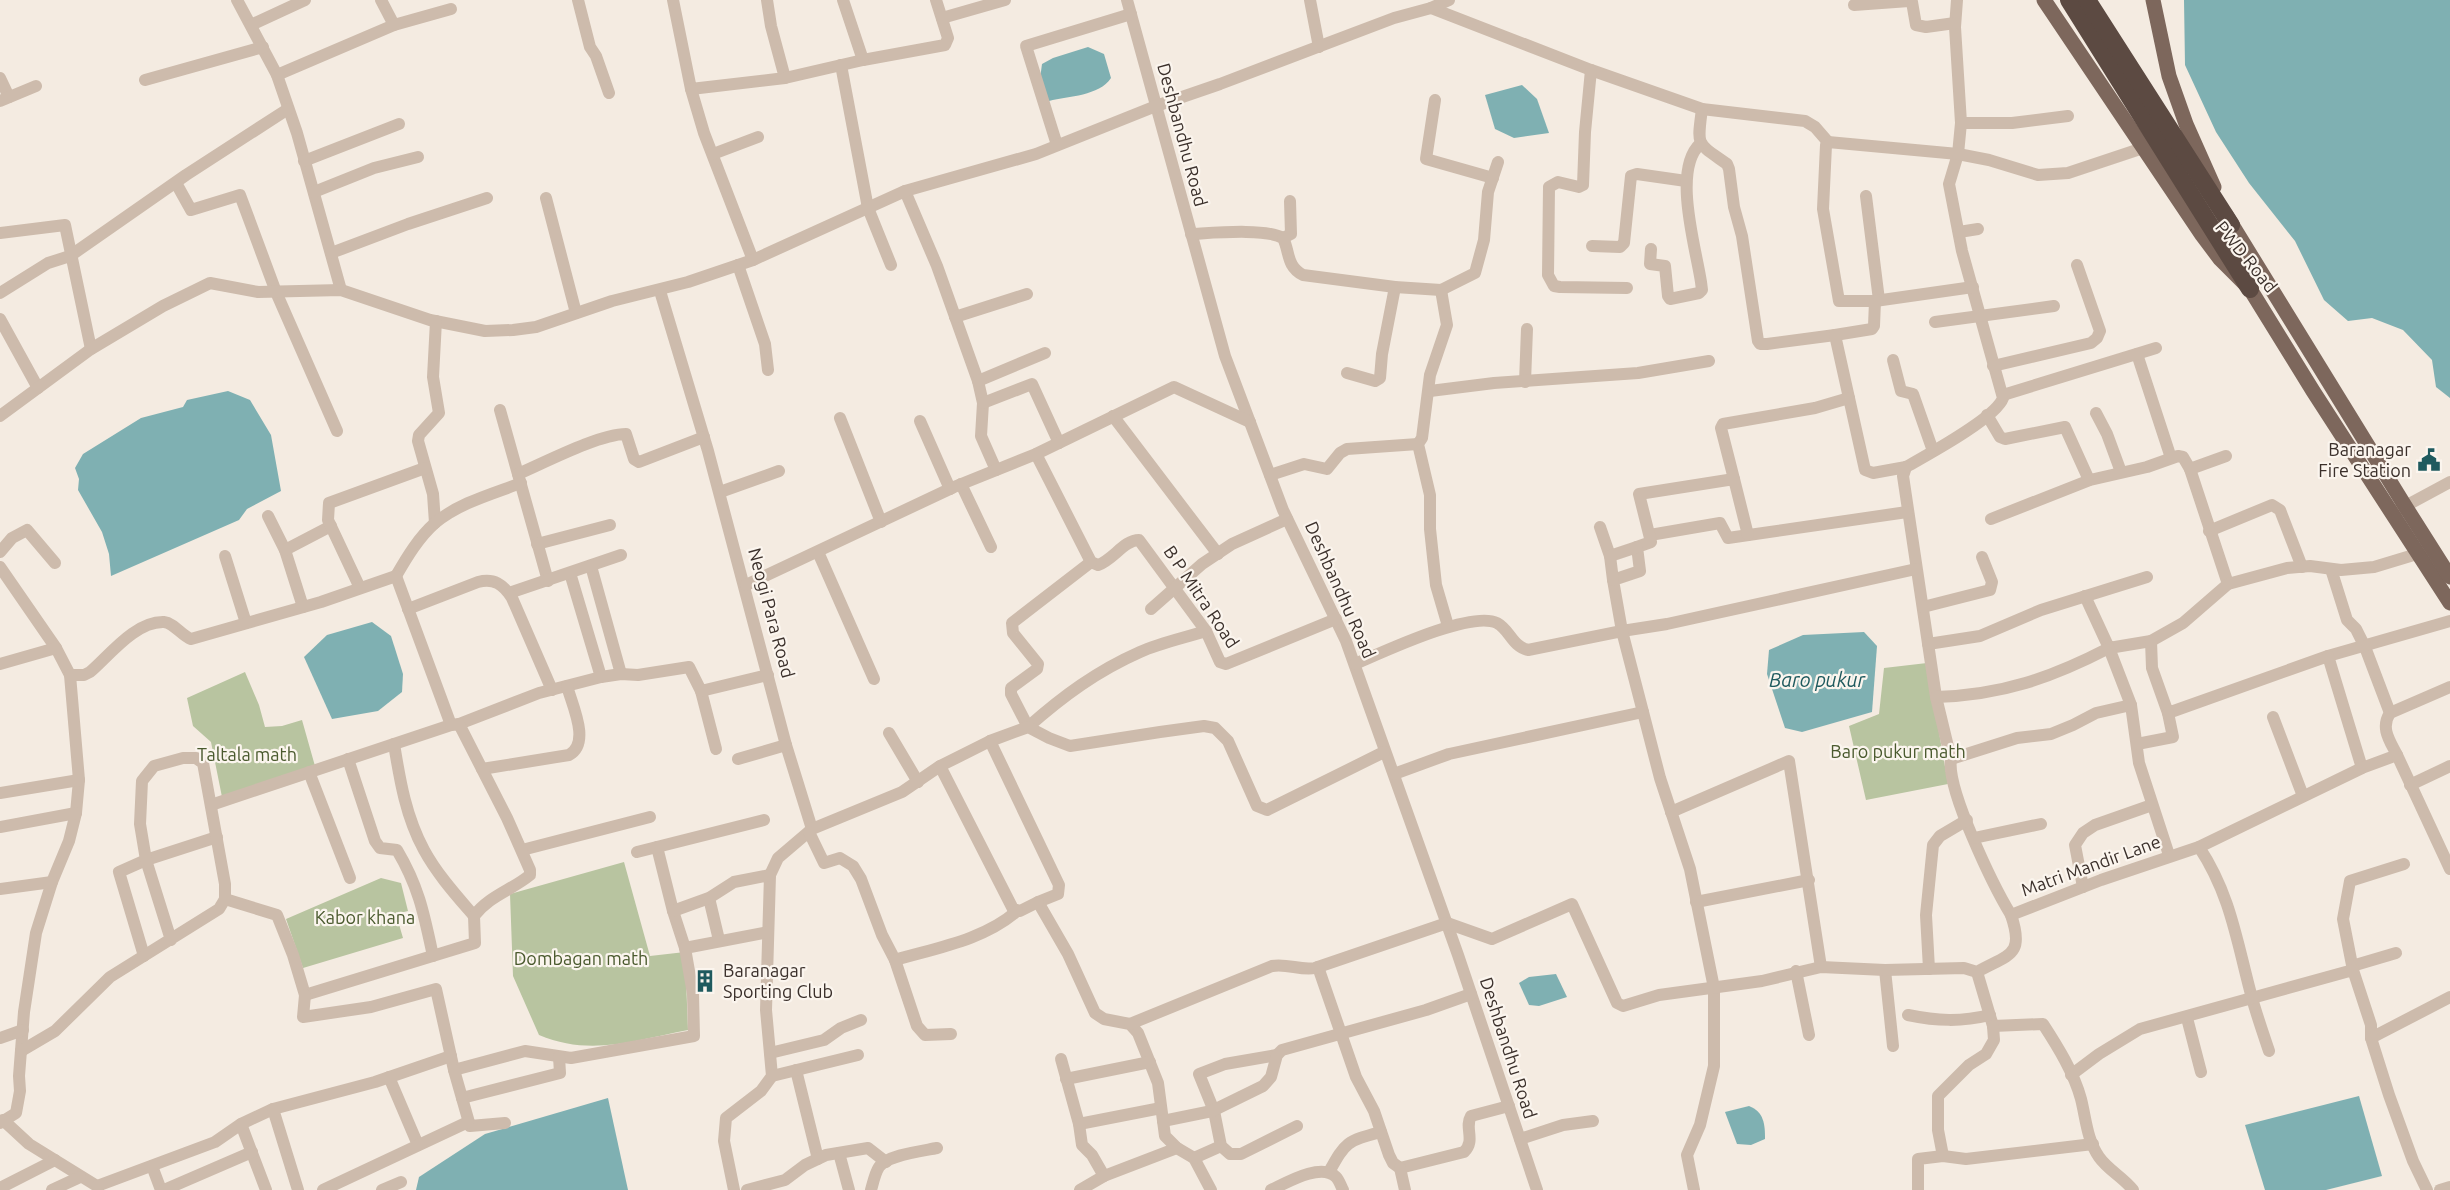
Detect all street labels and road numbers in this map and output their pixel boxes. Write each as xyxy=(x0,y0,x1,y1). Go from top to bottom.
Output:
street label: Deshbandhu Road xyxy=(1154,61,1212,209)
street label: PWD Road xyxy=(2212,217,2282,296)
street label: Deshbandhu Road xyxy=(1302,518,1380,661)
street label: B P Mitra Road xyxy=(1160,541,1243,651)
street label: Neogi Para Road xyxy=(745,546,799,680)
street label: Matri Mandir Lane xyxy=(2018,831,2163,900)
street label: Deshbandhu Road xyxy=(1477,974,1541,1121)

